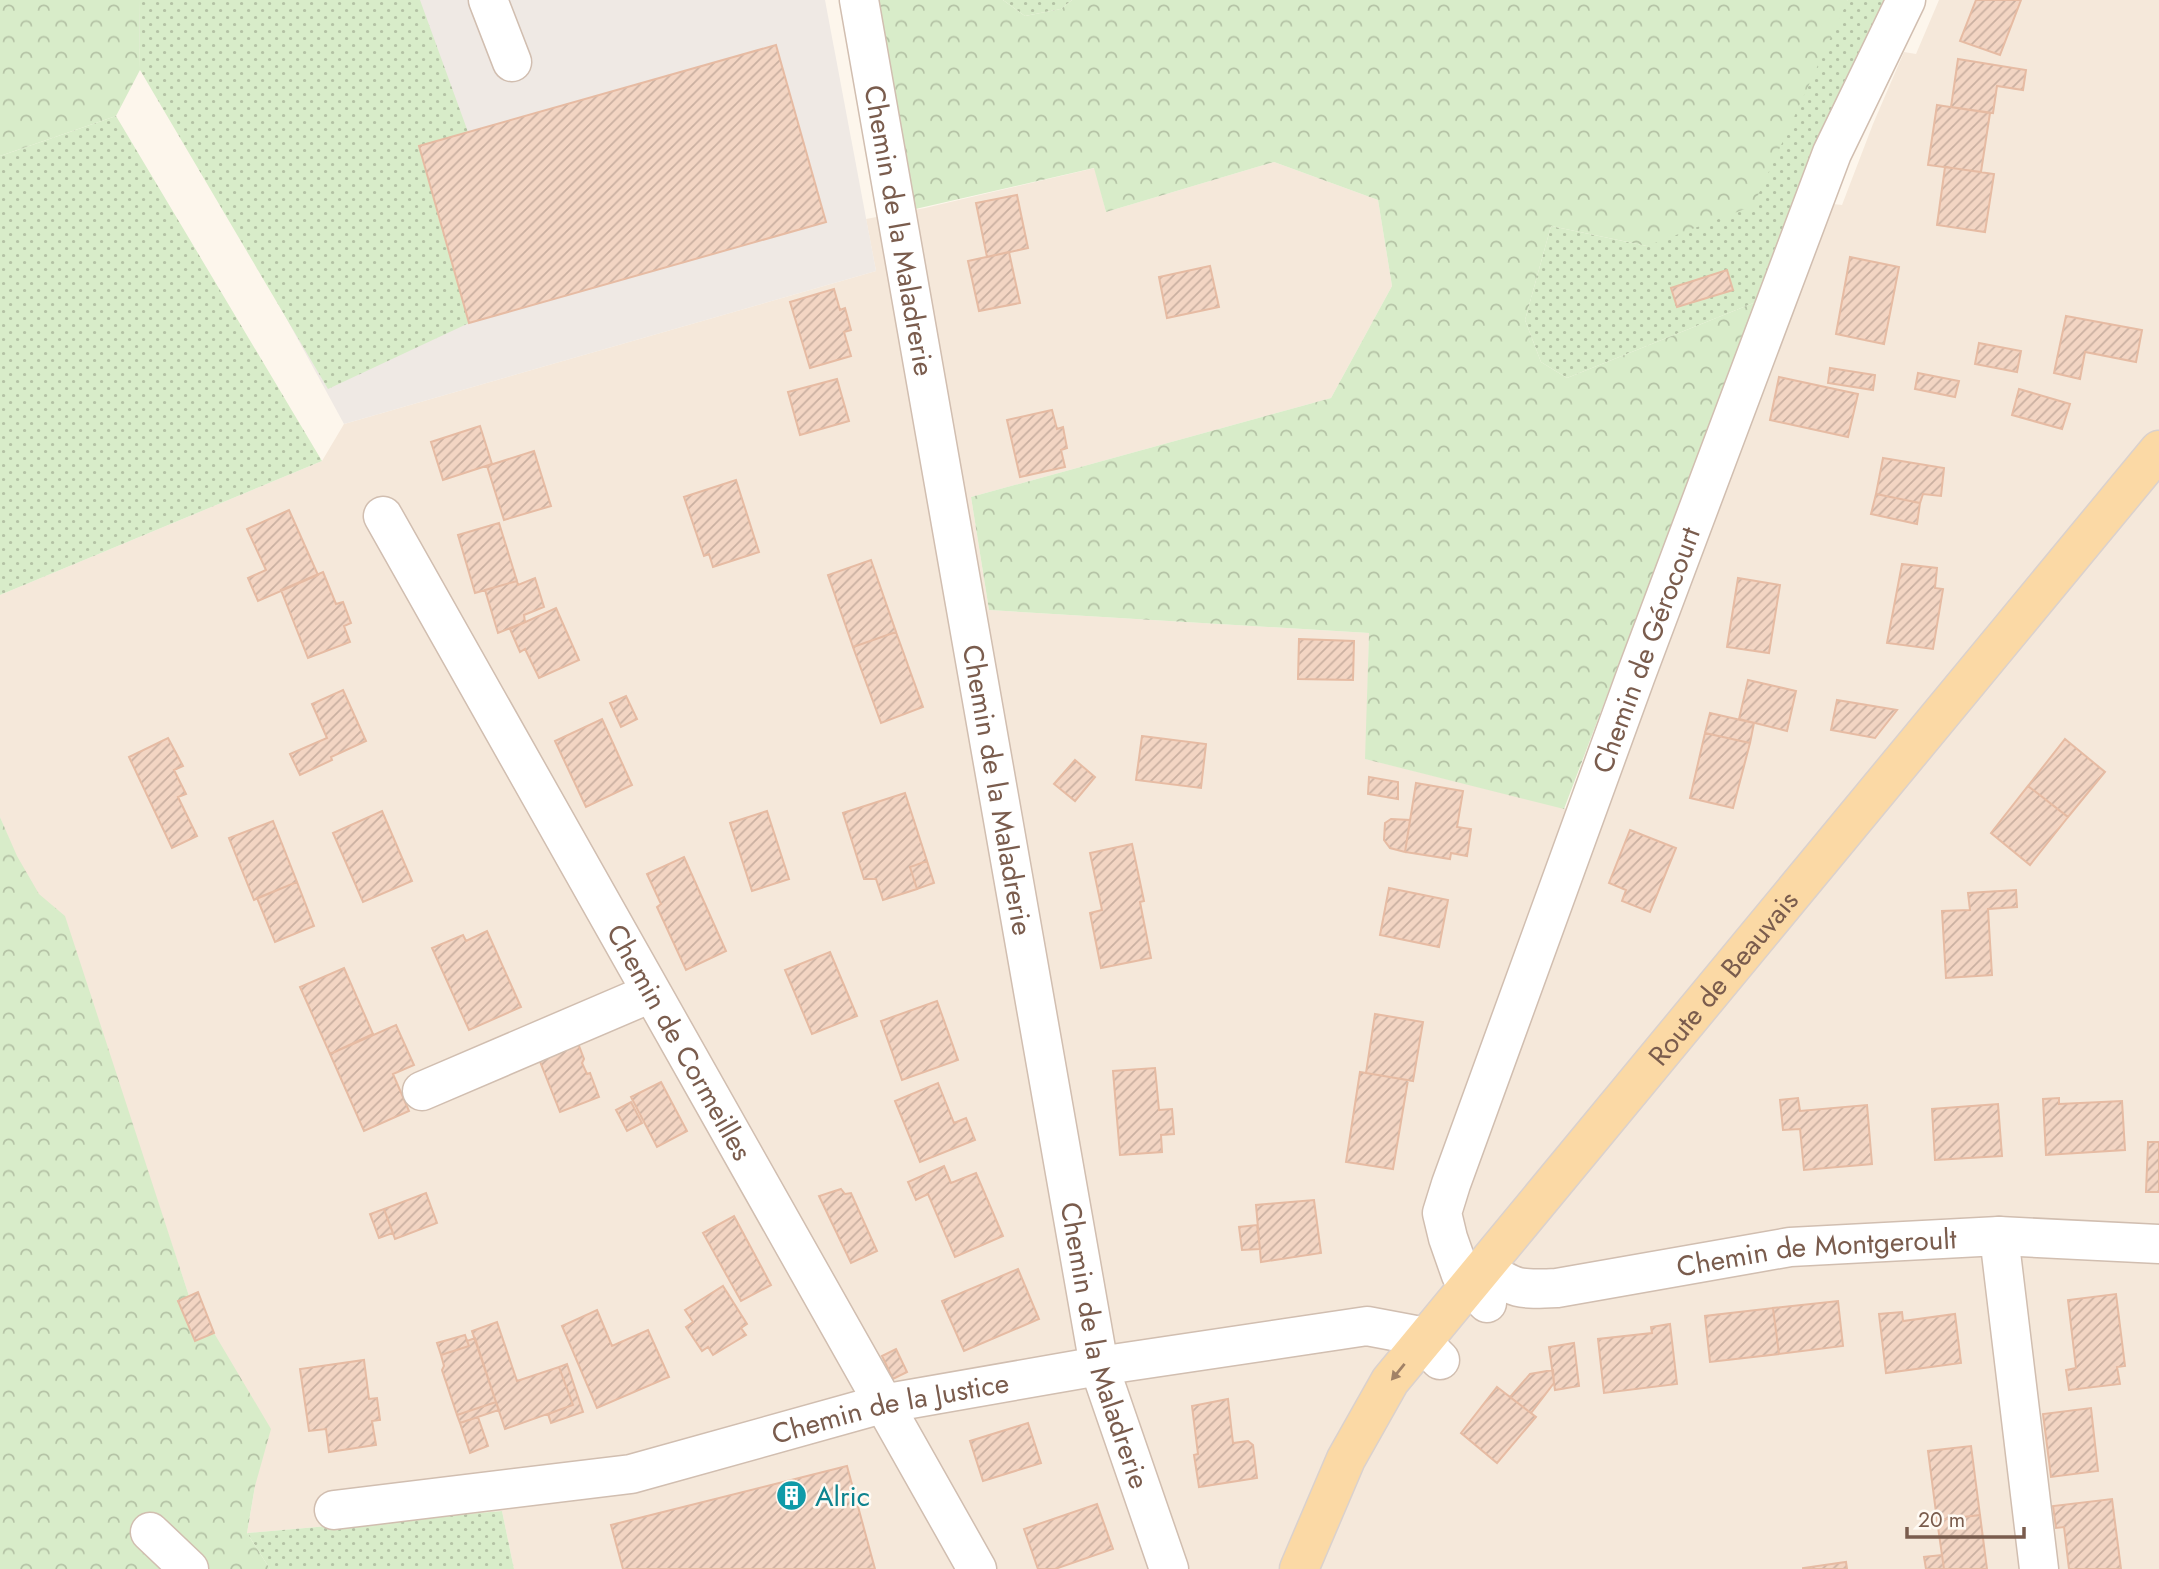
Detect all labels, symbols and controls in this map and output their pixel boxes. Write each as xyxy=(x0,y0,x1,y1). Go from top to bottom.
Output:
street label: Chemin de la Maladrerie xyxy=(853,82,945,379)
street label: Chemin de Gérocourt xyxy=(1582,521,1711,779)
street label: Chemin de la Maladrerie xyxy=(952,641,1043,939)
street label: Route de Beauvais xyxy=(1639,882,1808,1075)
street label: Chemin de Cormeilles xyxy=(596,917,762,1168)
street label: Chemin de la Maladrerie xyxy=(1050,1199,1160,1494)
street label: Chemin de Montgeroult xyxy=(1673,1218,1958,1288)
street label: Chemin de la Justice xyxy=(767,1362,1012,1455)
one-way arrow xyxy=(1391,1364,1406,1381)
place label: Alric xyxy=(815,1476,870,1517)
building icon: Alric xyxy=(775,1479,809,1513)
scale bar xyxy=(1907,1496,2024,1540)
text: 20 m xyxy=(1918,1505,1965,1535)

